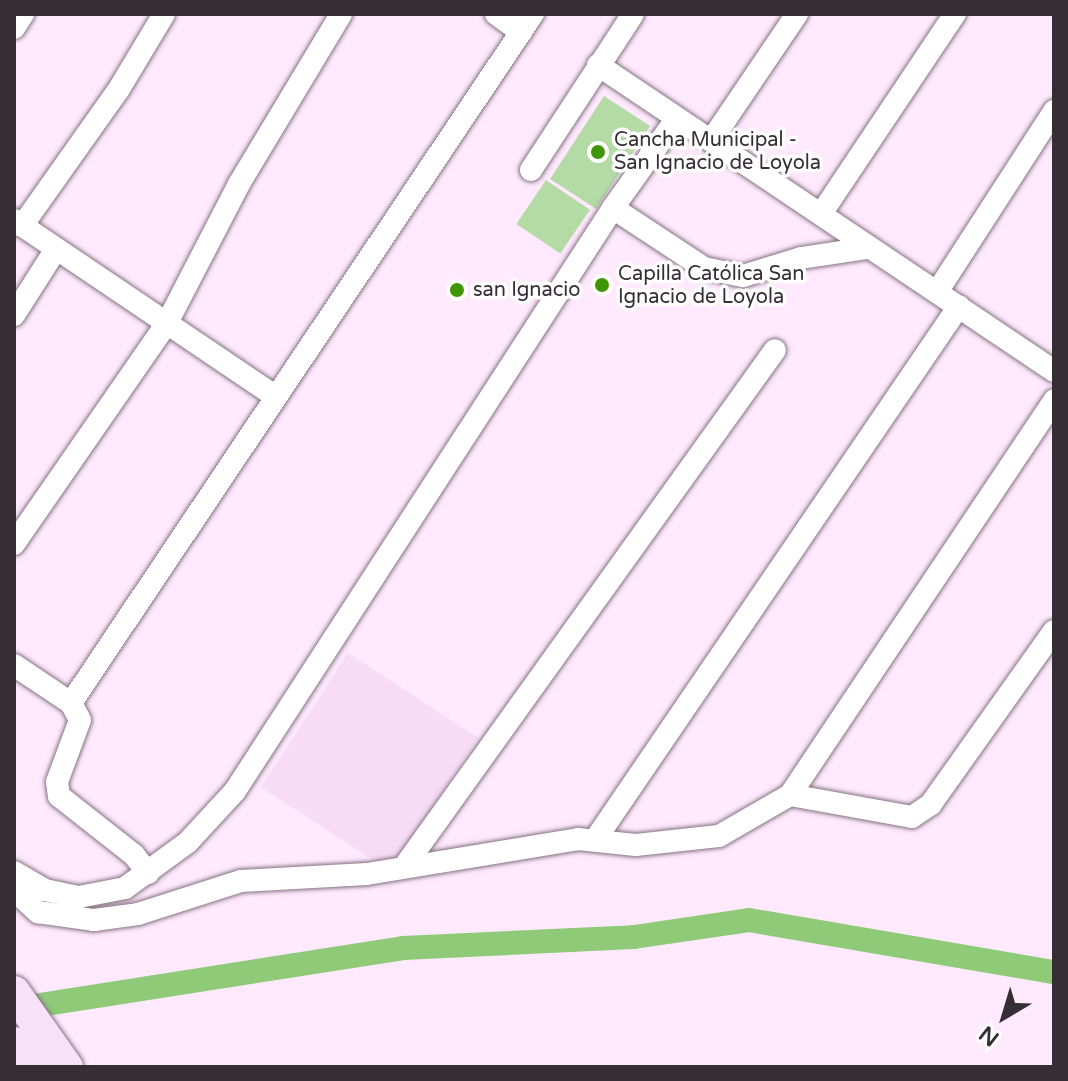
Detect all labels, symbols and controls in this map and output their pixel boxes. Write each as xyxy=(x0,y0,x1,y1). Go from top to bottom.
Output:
place label: Cancha Municipal - San Ignacio de Loyola xyxy=(614,128,821,175)
marker: Cancha Municipal - San Ignacio de Loyola xyxy=(589,143,607,161)
place label: Capilla Católica San Ignacio de Loyola xyxy=(618,262,804,309)
marker: Capilla Católica San Ignacio de Loyola xyxy=(593,276,611,294)
place label: san Ignacio xyxy=(473,278,580,302)
marker: san Ignacio xyxy=(448,281,466,299)
north arrow xyxy=(964,977,1044,1057)
text: N xyxy=(974,1020,1004,1052)

